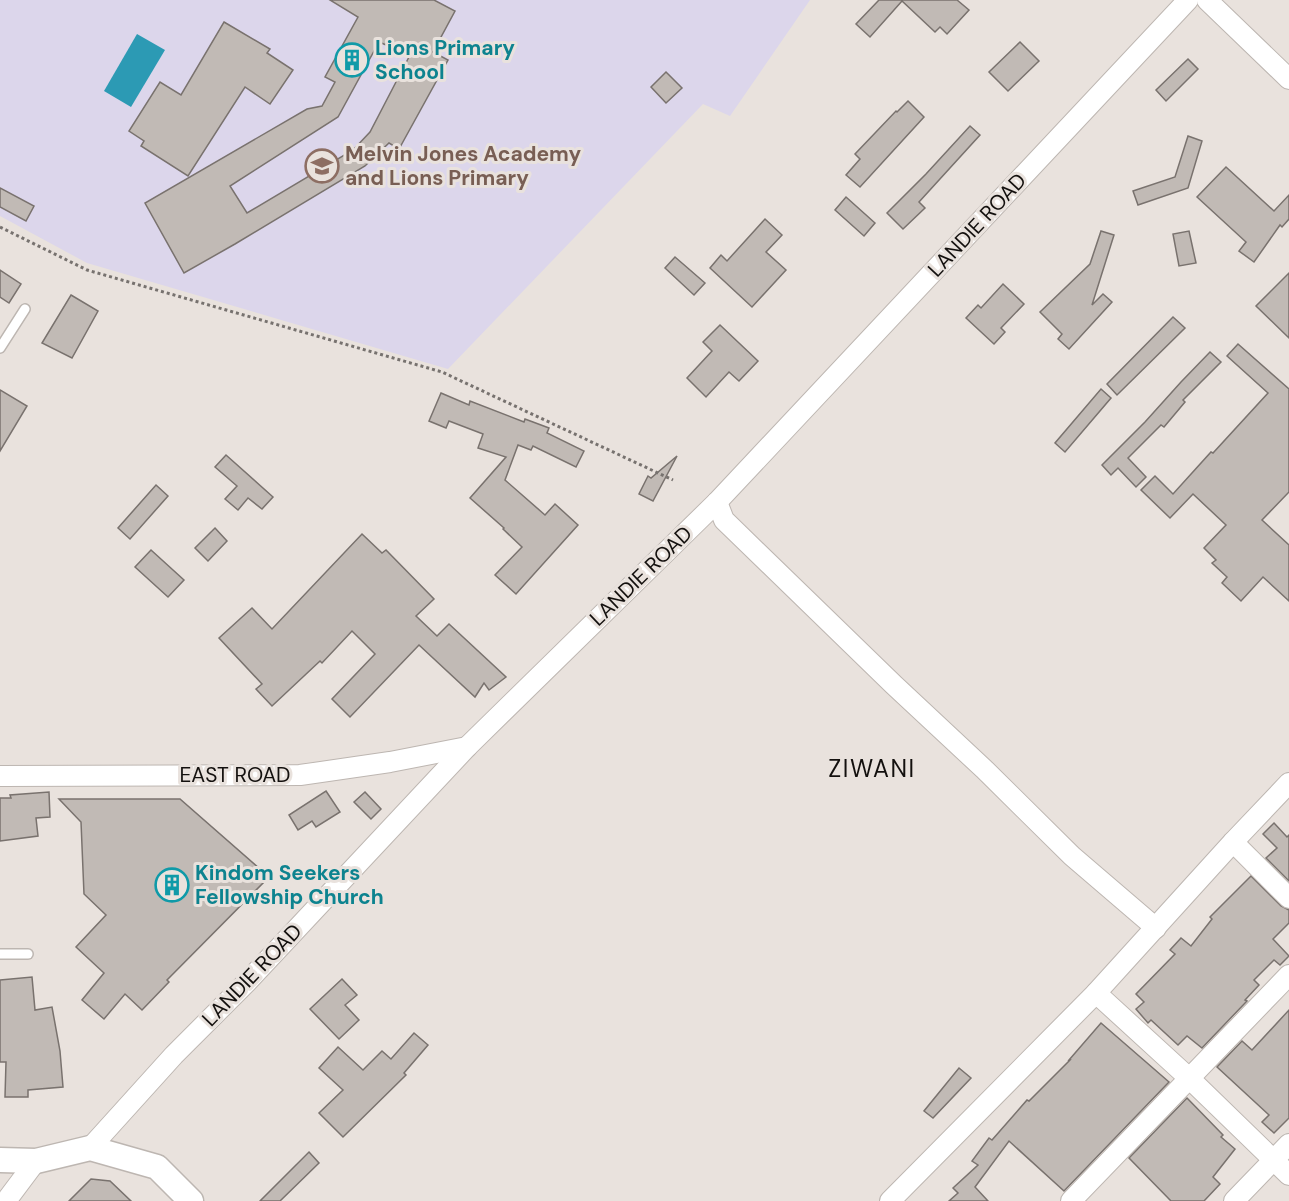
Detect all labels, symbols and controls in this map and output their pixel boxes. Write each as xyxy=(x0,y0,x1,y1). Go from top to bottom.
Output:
place label: Lions Primary School xyxy=(375,34,515,86)
building icon: Lions Primary School xyxy=(334,42,370,78)
place label: Melvin Jones Academy and Lions Primary xyxy=(345,140,581,192)
school or university icon: Melvin Jones Academy and Lions Primary xyxy=(304,148,340,184)
street label: LANDIE ROAD xyxy=(922,167,1032,283)
street label: LANDIE ROAD xyxy=(584,520,698,632)
district label: ZIWANI xyxy=(828,753,916,784)
street label: EAST ROAD xyxy=(179,761,291,789)
place label: Kindom Seekers Fellowship Church xyxy=(195,859,384,911)
building icon: Kindom Seekers Fellowship Church xyxy=(154,867,190,903)
street label: LANDIE ROAD xyxy=(196,918,308,1032)

